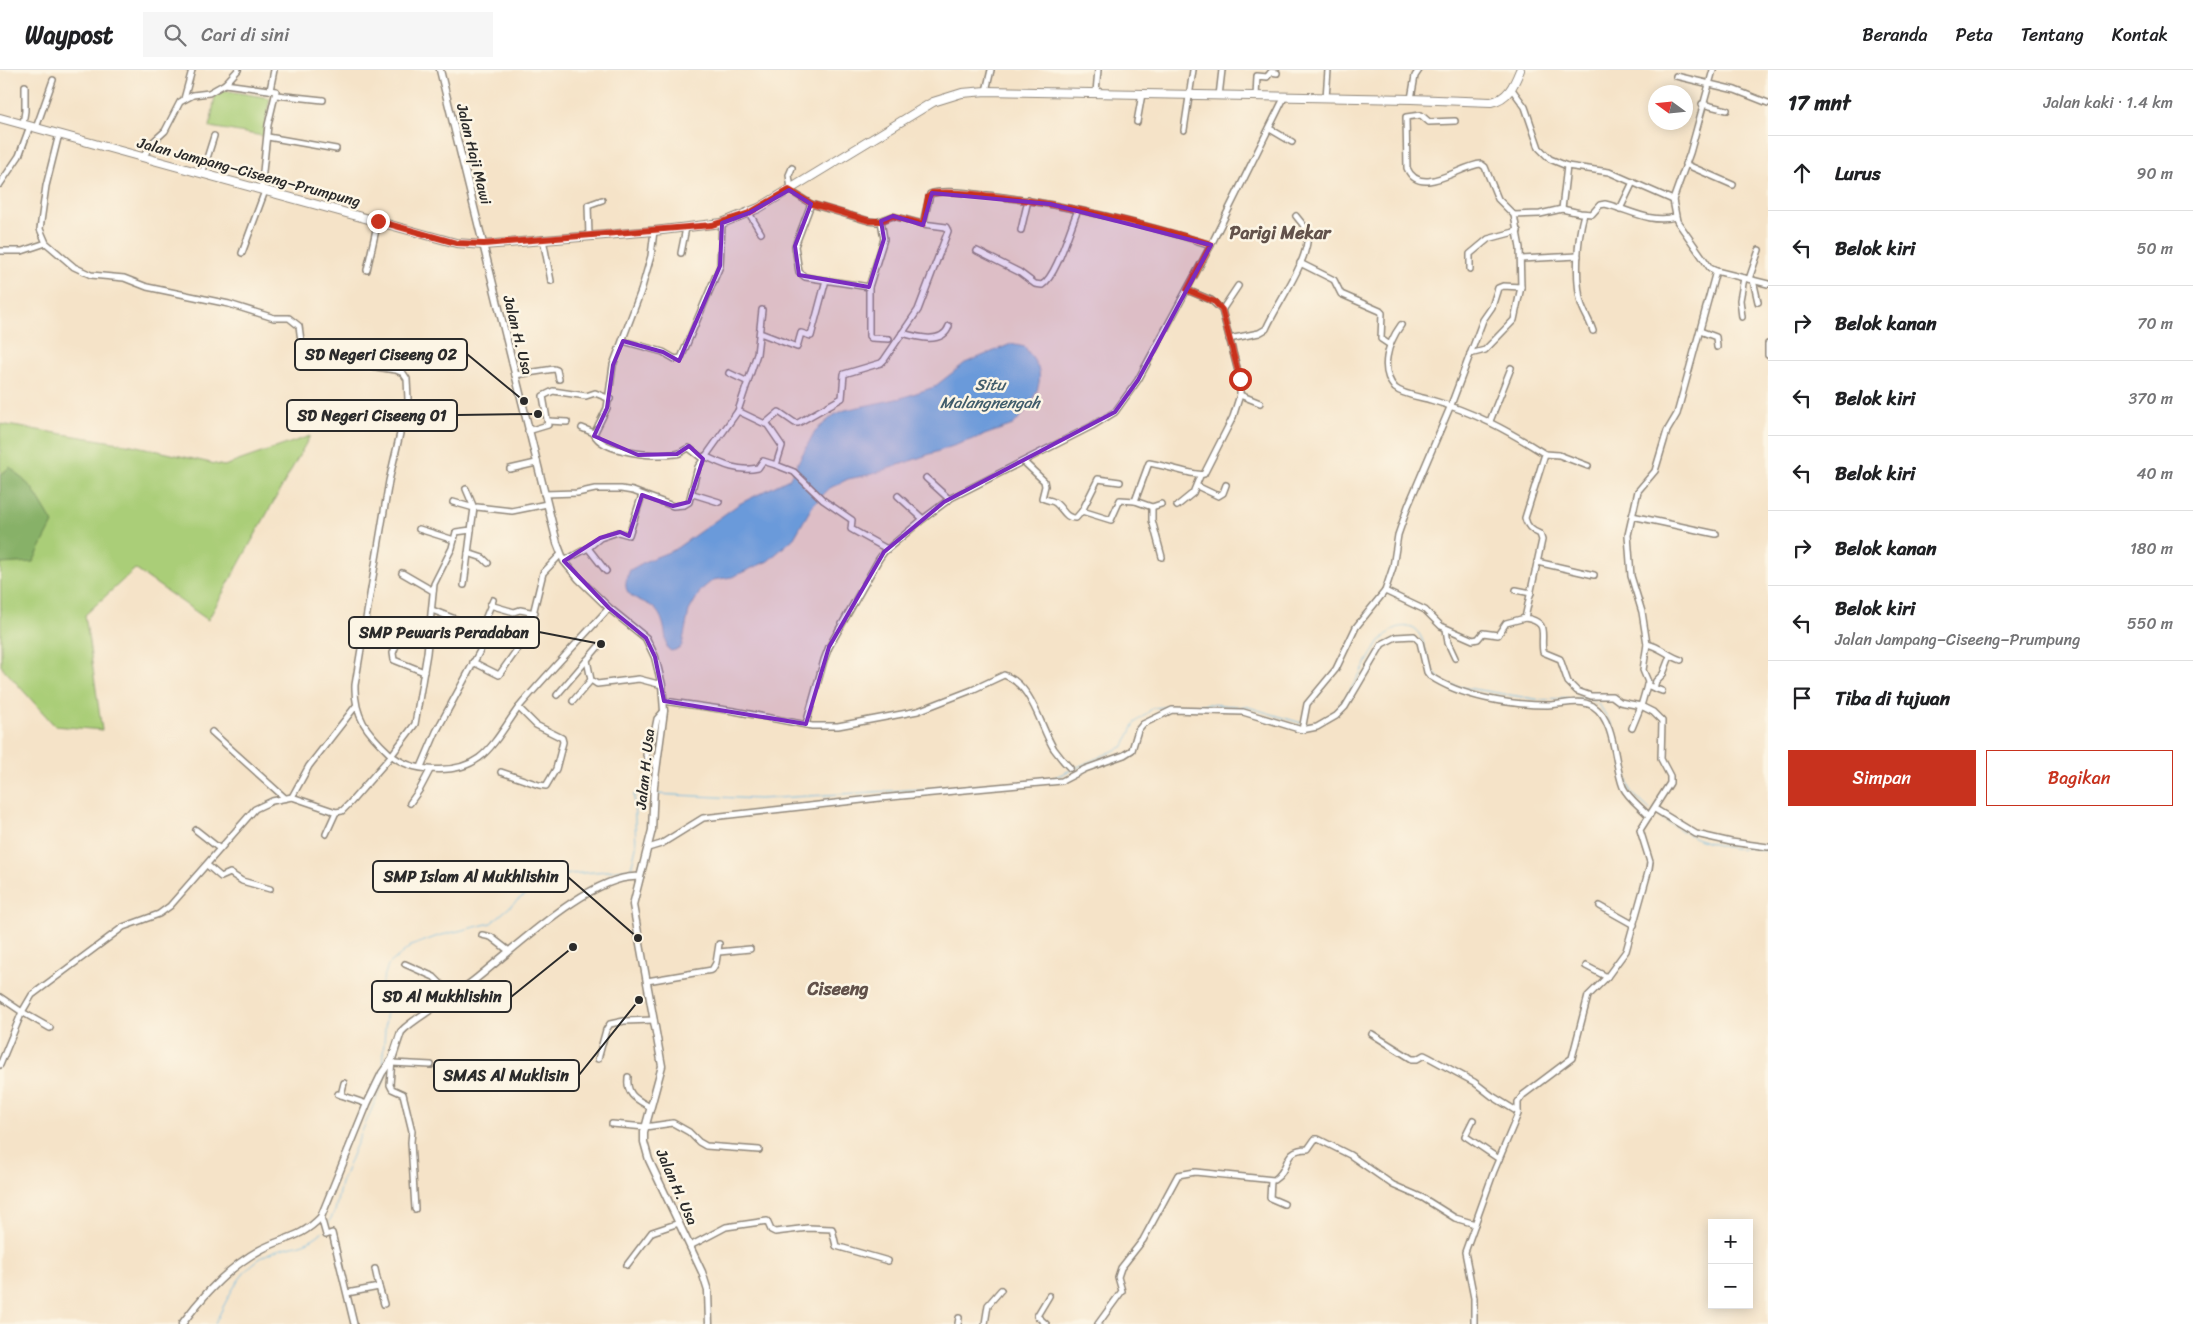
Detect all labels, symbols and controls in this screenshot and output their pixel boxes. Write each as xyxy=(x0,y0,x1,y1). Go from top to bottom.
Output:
search box xyxy=(143,12,493,57)
text: Waypost xyxy=(25,14,113,56)
text: Cari di sini xyxy=(201,18,289,51)
text: Beranda xyxy=(1862,19,1928,51)
text: Peta xyxy=(1956,19,1993,51)
text: Tentang xyxy=(2021,19,2084,51)
text: Kontak xyxy=(2112,19,2168,51)
icon: search xyxy=(161,21,189,49)
text: 17 mnt xyxy=(1788,84,1850,122)
north arrow xyxy=(1648,85,1693,130)
text: Jalan kaki · 1.4 km xyxy=(2043,88,2173,117)
street label: Jalan Haji Mawi xyxy=(449,100,499,208)
street label: Jalan Jampang–Ciseeng–Prumpung xyxy=(134,129,364,214)
text: Lurus xyxy=(1835,157,1881,190)
icon: ahead xyxy=(1788,159,1816,187)
text: 90 m xyxy=(2137,159,2173,188)
route end xyxy=(367,210,390,233)
district label: Parigi Mekar xyxy=(1230,217,1332,249)
text: Belok kiri xyxy=(1835,232,1915,265)
icon: left xyxy=(1788,234,1816,262)
text: 50 m xyxy=(2137,234,2173,263)
street label: Jalan H. Usa xyxy=(495,292,541,378)
text: Belok kanan xyxy=(1835,307,1937,340)
icon: right xyxy=(1788,309,1816,337)
text: 70 m xyxy=(2137,309,2173,338)
callout: SD Negeri Ciseeng 02 xyxy=(295,339,467,370)
text: SD Negeri Ciseeng 02 xyxy=(304,340,458,369)
route start xyxy=(1229,368,1252,391)
water label: Situ Malangnengah xyxy=(940,370,1042,417)
text: Belok kiri xyxy=(1835,382,1915,415)
icon: left xyxy=(1788,384,1816,412)
text: 370 m xyxy=(2129,384,2173,413)
callout: SD Negeri Ciseeng 01 xyxy=(287,400,457,431)
text: SD Negeri Ciseeng 01 xyxy=(296,401,447,430)
text: Belok kiri xyxy=(1835,457,1915,490)
icon: left xyxy=(1788,459,1816,487)
text: 40 m xyxy=(2136,459,2173,488)
text: Belok kanan xyxy=(1835,532,1937,565)
icon: right xyxy=(1788,534,1816,562)
text: 180 m xyxy=(2130,534,2173,563)
text: Belok kiri xyxy=(1835,592,1915,625)
icon: left xyxy=(1788,609,1816,637)
text: 550 m xyxy=(2127,609,2173,638)
callout: SMP Pewaris Peradaban xyxy=(349,617,539,648)
text: SMP Pewaris Peradaban xyxy=(358,618,529,647)
text: Jalan Jampang–Ciseeng–Prumpung xyxy=(1835,625,2080,654)
text: Tiba di tujuan xyxy=(1835,682,1950,715)
icon: arrive xyxy=(1788,684,1816,712)
street label: Jalan H. Usa xyxy=(628,727,662,812)
button: Simpan xyxy=(1788,750,1976,806)
button: Bagikan xyxy=(1986,750,2173,806)
callout: SMP Islam Al Mukhlishin xyxy=(373,861,568,892)
text: SMP Islam Al Mukhlishin xyxy=(382,862,559,891)
district label: Ciseeng xyxy=(806,973,869,1005)
callout: SD Al Mukhlishin xyxy=(372,981,511,1012)
text: SD Al Mukhlishin xyxy=(381,982,502,1011)
callout: SMAS Al Muklisin xyxy=(434,1060,579,1091)
text: SMAS Al Muklisin xyxy=(442,1061,569,1090)
street label: Jalan H. Usa xyxy=(648,1144,706,1230)
map controls xyxy=(1708,1219,1753,1309)
button: + xyxy=(1708,1219,1753,1264)
button: − xyxy=(1708,1264,1753,1309)

